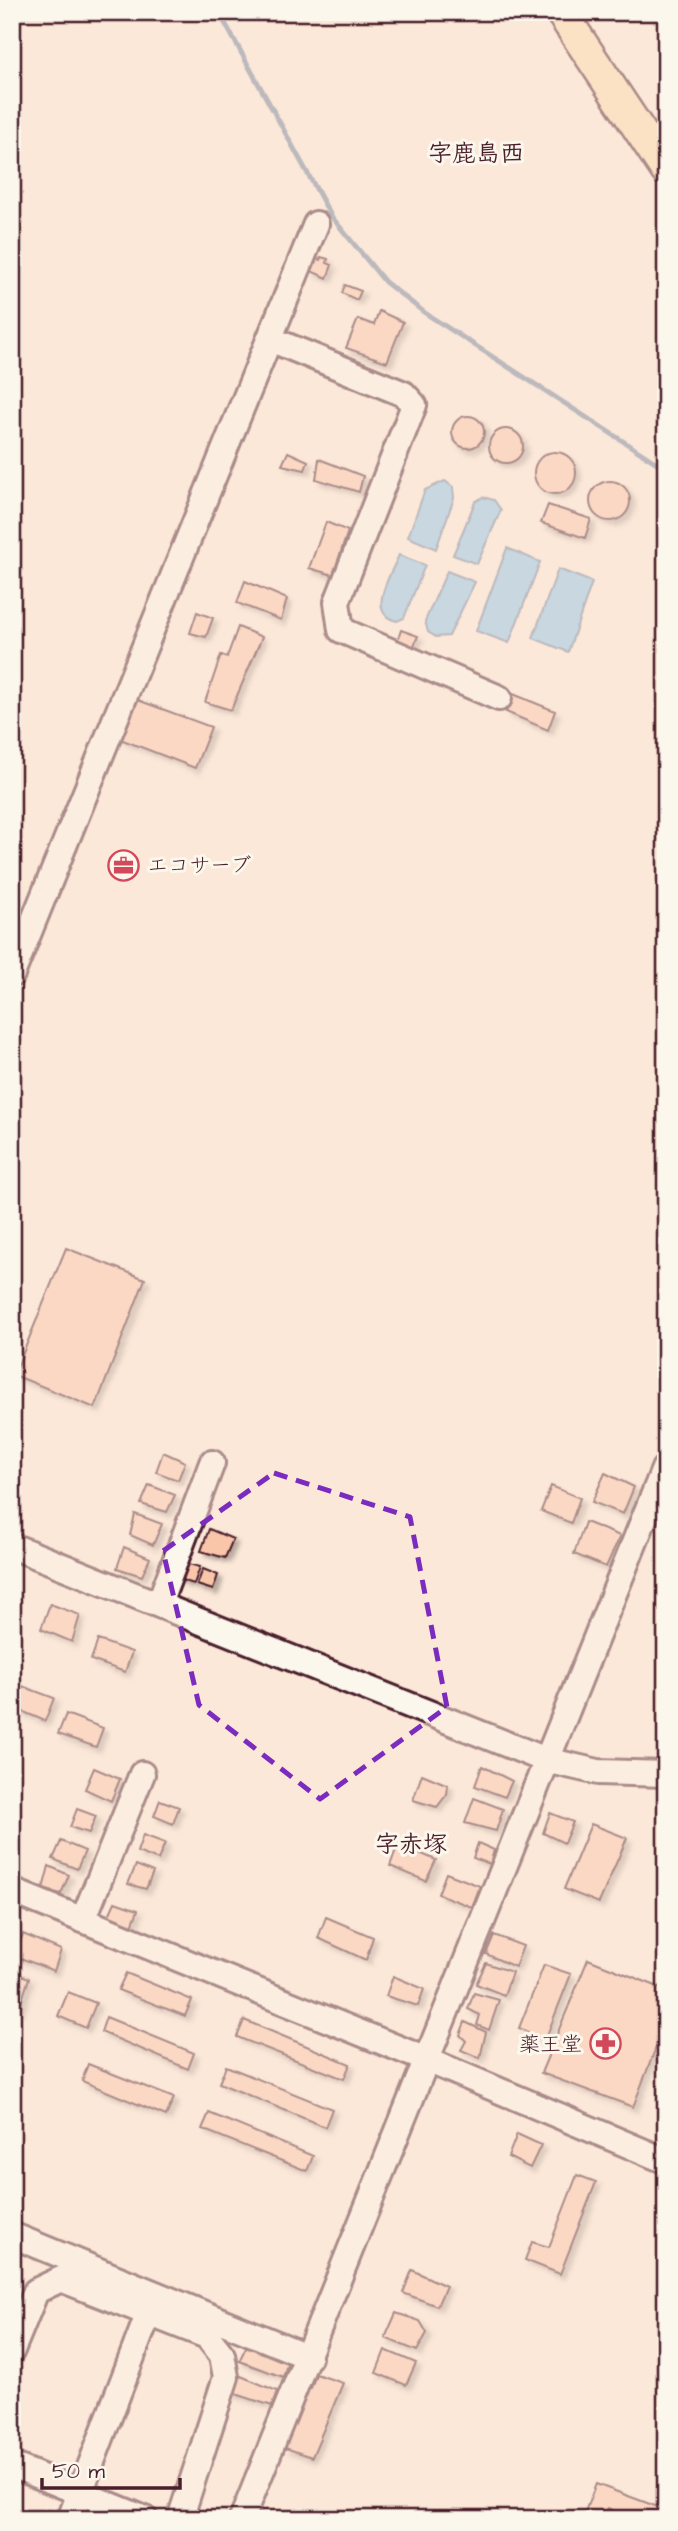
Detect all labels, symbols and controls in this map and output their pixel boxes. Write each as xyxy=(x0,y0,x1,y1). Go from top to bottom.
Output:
district label: 字鹿島西 xyxy=(428,137,524,171)
office icon: エコサーブ xyxy=(107,848,141,882)
place label: エコサーブ xyxy=(147,851,251,880)
district label: 字赤塚 xyxy=(375,1828,447,1862)
pharmacy icon: 薬王堂 xyxy=(588,2027,622,2061)
place label: 薬王堂 xyxy=(519,2030,582,2059)
scale bar xyxy=(42,2447,180,2491)
text: 50 m xyxy=(52,2457,106,2486)

